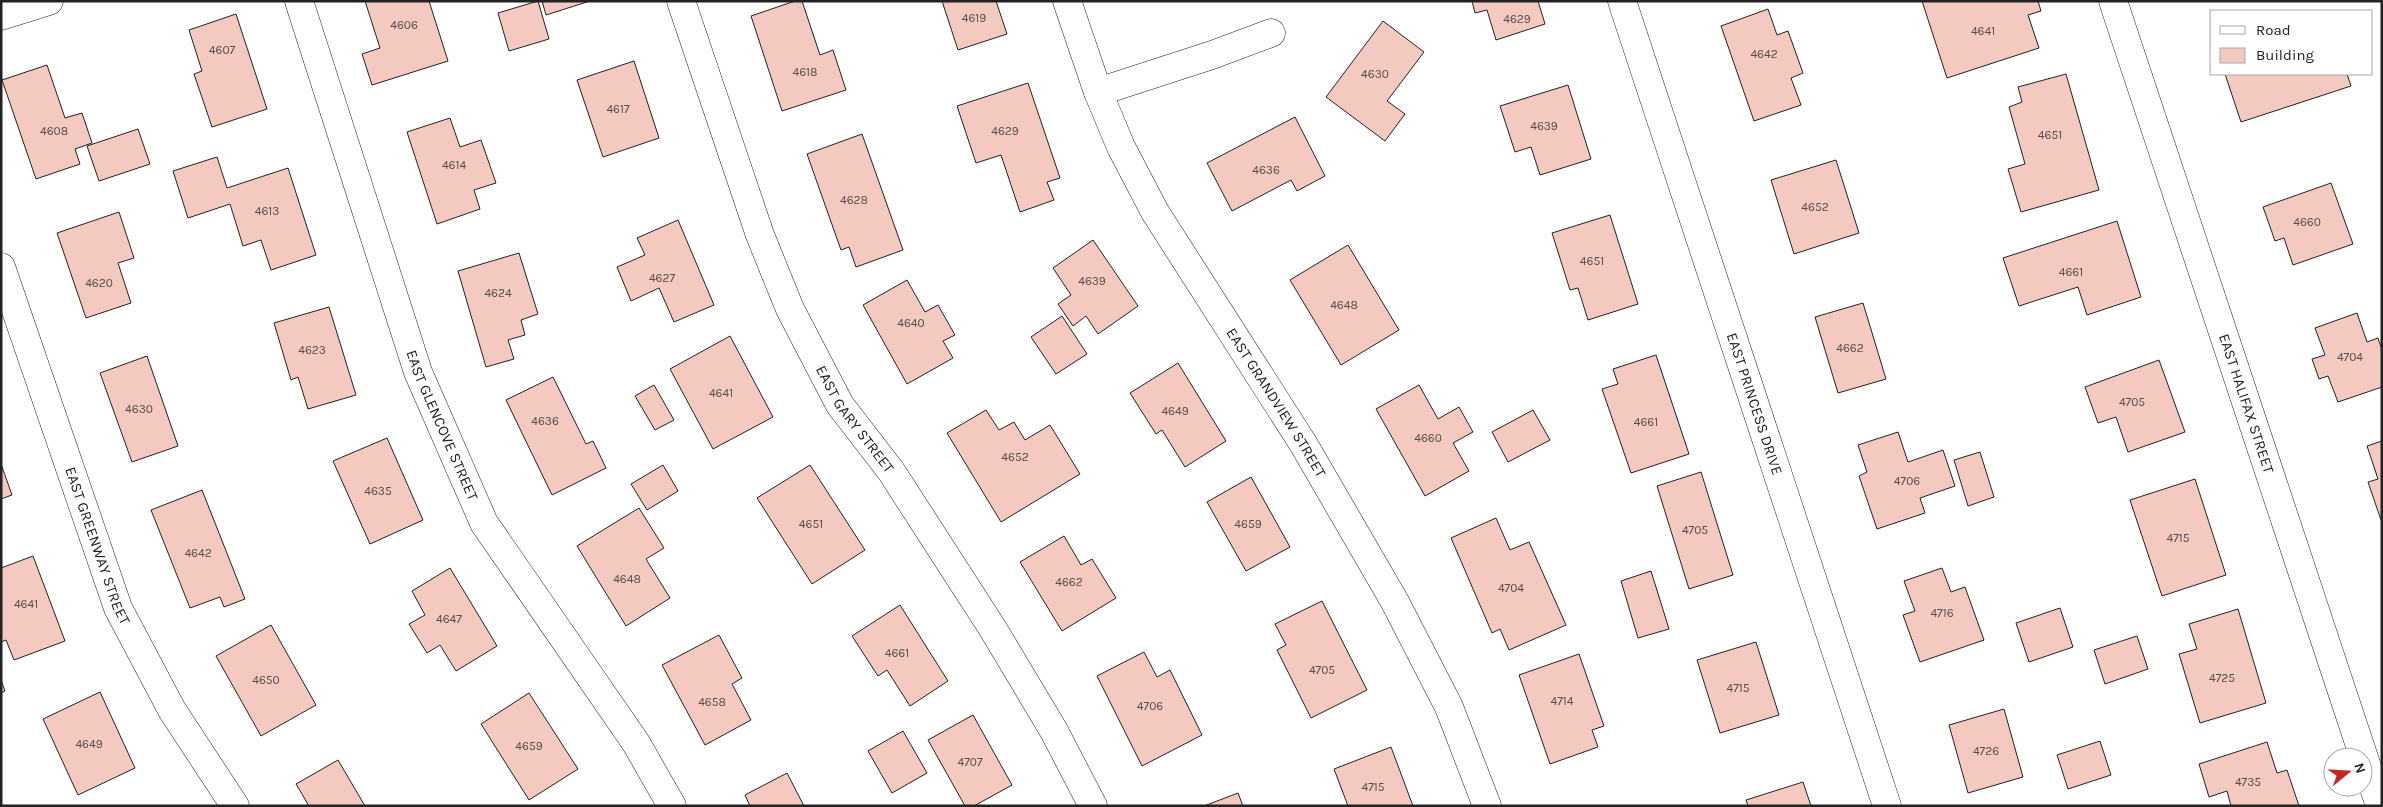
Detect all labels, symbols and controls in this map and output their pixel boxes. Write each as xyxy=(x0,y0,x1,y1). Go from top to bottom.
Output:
legend xyxy=(2210,10,2373,75)
house number: 4619 xyxy=(962,11,986,25)
house number: 4629 xyxy=(1503,12,1531,26)
house number: 4606 xyxy=(390,18,418,32)
text: Road xyxy=(2256,21,2291,39)
house number: 4641 xyxy=(1971,24,1995,38)
house number: 4607 xyxy=(209,43,236,57)
text: Building xyxy=(2256,46,2314,64)
house number: 4642 xyxy=(1750,47,1778,61)
house number: 4618 xyxy=(793,65,817,79)
house number: 4630 xyxy=(1361,67,1389,81)
house number: 4617 xyxy=(606,102,630,116)
house number: 4639 xyxy=(1530,119,1558,133)
house number: 4608 xyxy=(40,124,68,138)
house number: 4629 xyxy=(991,124,1019,138)
house number: 4651 xyxy=(2038,128,2062,142)
house number: 4614 xyxy=(442,158,466,172)
house number: 4636 xyxy=(1252,163,1280,177)
house number: 4628 xyxy=(840,193,868,207)
house number: 4652 xyxy=(1801,200,1829,214)
house number: 4613 xyxy=(255,204,279,218)
house number: 4660 xyxy=(2293,215,2321,229)
house number: 4651 xyxy=(1580,254,1604,268)
house number: 4661 xyxy=(2059,265,2083,279)
house number: 4627 xyxy=(649,271,675,285)
house number: 4639 xyxy=(1078,274,1106,288)
house number: 4620 xyxy=(85,276,113,290)
house number: 4624 xyxy=(484,286,512,300)
house number: 4648 xyxy=(1330,298,1358,312)
house number: 4640 xyxy=(897,316,925,330)
street label: EAST GRANDVIEW STREET xyxy=(1222,325,1330,481)
street label: EAST PRINCESS DRIVE xyxy=(1723,330,1786,477)
street label: EAST HALIFAX STREET xyxy=(2215,331,2278,476)
house number: 4662 xyxy=(1836,341,1864,355)
house number: 4623 xyxy=(298,343,326,357)
street label: EAST GLENCOVE STREET xyxy=(403,348,482,504)
house number: 4704 xyxy=(2337,350,2363,364)
street label: EAST GARY STREET xyxy=(812,362,898,477)
house number: 4641 xyxy=(709,386,733,400)
house number: 4705 xyxy=(2119,395,2145,409)
house number: 4630 xyxy=(125,402,153,416)
house number: 4649 xyxy=(1161,404,1189,418)
house number: 4636 xyxy=(531,414,559,428)
house number: 4661 xyxy=(1634,415,1658,429)
house number: 4660 xyxy=(1414,431,1442,445)
house number: 4652 xyxy=(1001,450,1029,464)
street label: EAST GREENWAY STREET xyxy=(61,464,134,628)
house number: 4706 xyxy=(1894,474,1920,488)
house number: 4635 xyxy=(364,484,392,498)
house number: 4651 xyxy=(799,517,823,531)
house number: 4659 xyxy=(1234,517,1262,531)
house number: 4705 xyxy=(1682,523,1708,537)
house number: 4715 xyxy=(2166,531,2190,545)
house number: 4642 xyxy=(184,546,212,560)
house number: 4648 xyxy=(613,572,641,586)
house number: 4662 xyxy=(1055,575,1083,589)
house number: 4704 xyxy=(1498,581,1524,595)
house number: 4641 xyxy=(14,597,38,611)
house number: 4716 xyxy=(1930,606,1954,620)
house number: 4647 xyxy=(436,612,462,626)
house number: 4661 xyxy=(885,646,909,660)
house number: 4705 xyxy=(1309,663,1335,677)
house number: 4725 xyxy=(2209,671,2235,685)
house number: 4650 xyxy=(252,673,280,687)
house number: 4715 xyxy=(1726,681,1750,695)
house number: 4714 xyxy=(1550,694,1574,708)
house number: 4658 xyxy=(698,695,726,709)
house number: 4706 xyxy=(1137,699,1163,713)
house number: 4649 xyxy=(75,737,103,751)
house number: 4659 xyxy=(515,739,543,753)
house number: 4726 xyxy=(1973,744,1999,758)
north arrow xyxy=(2323,747,2373,797)
house number: 4707 xyxy=(957,755,983,769)
text: N xyxy=(2350,761,2370,776)
house number: 4735 xyxy=(2235,775,2261,789)
house number: 4715 xyxy=(1361,780,1385,794)

